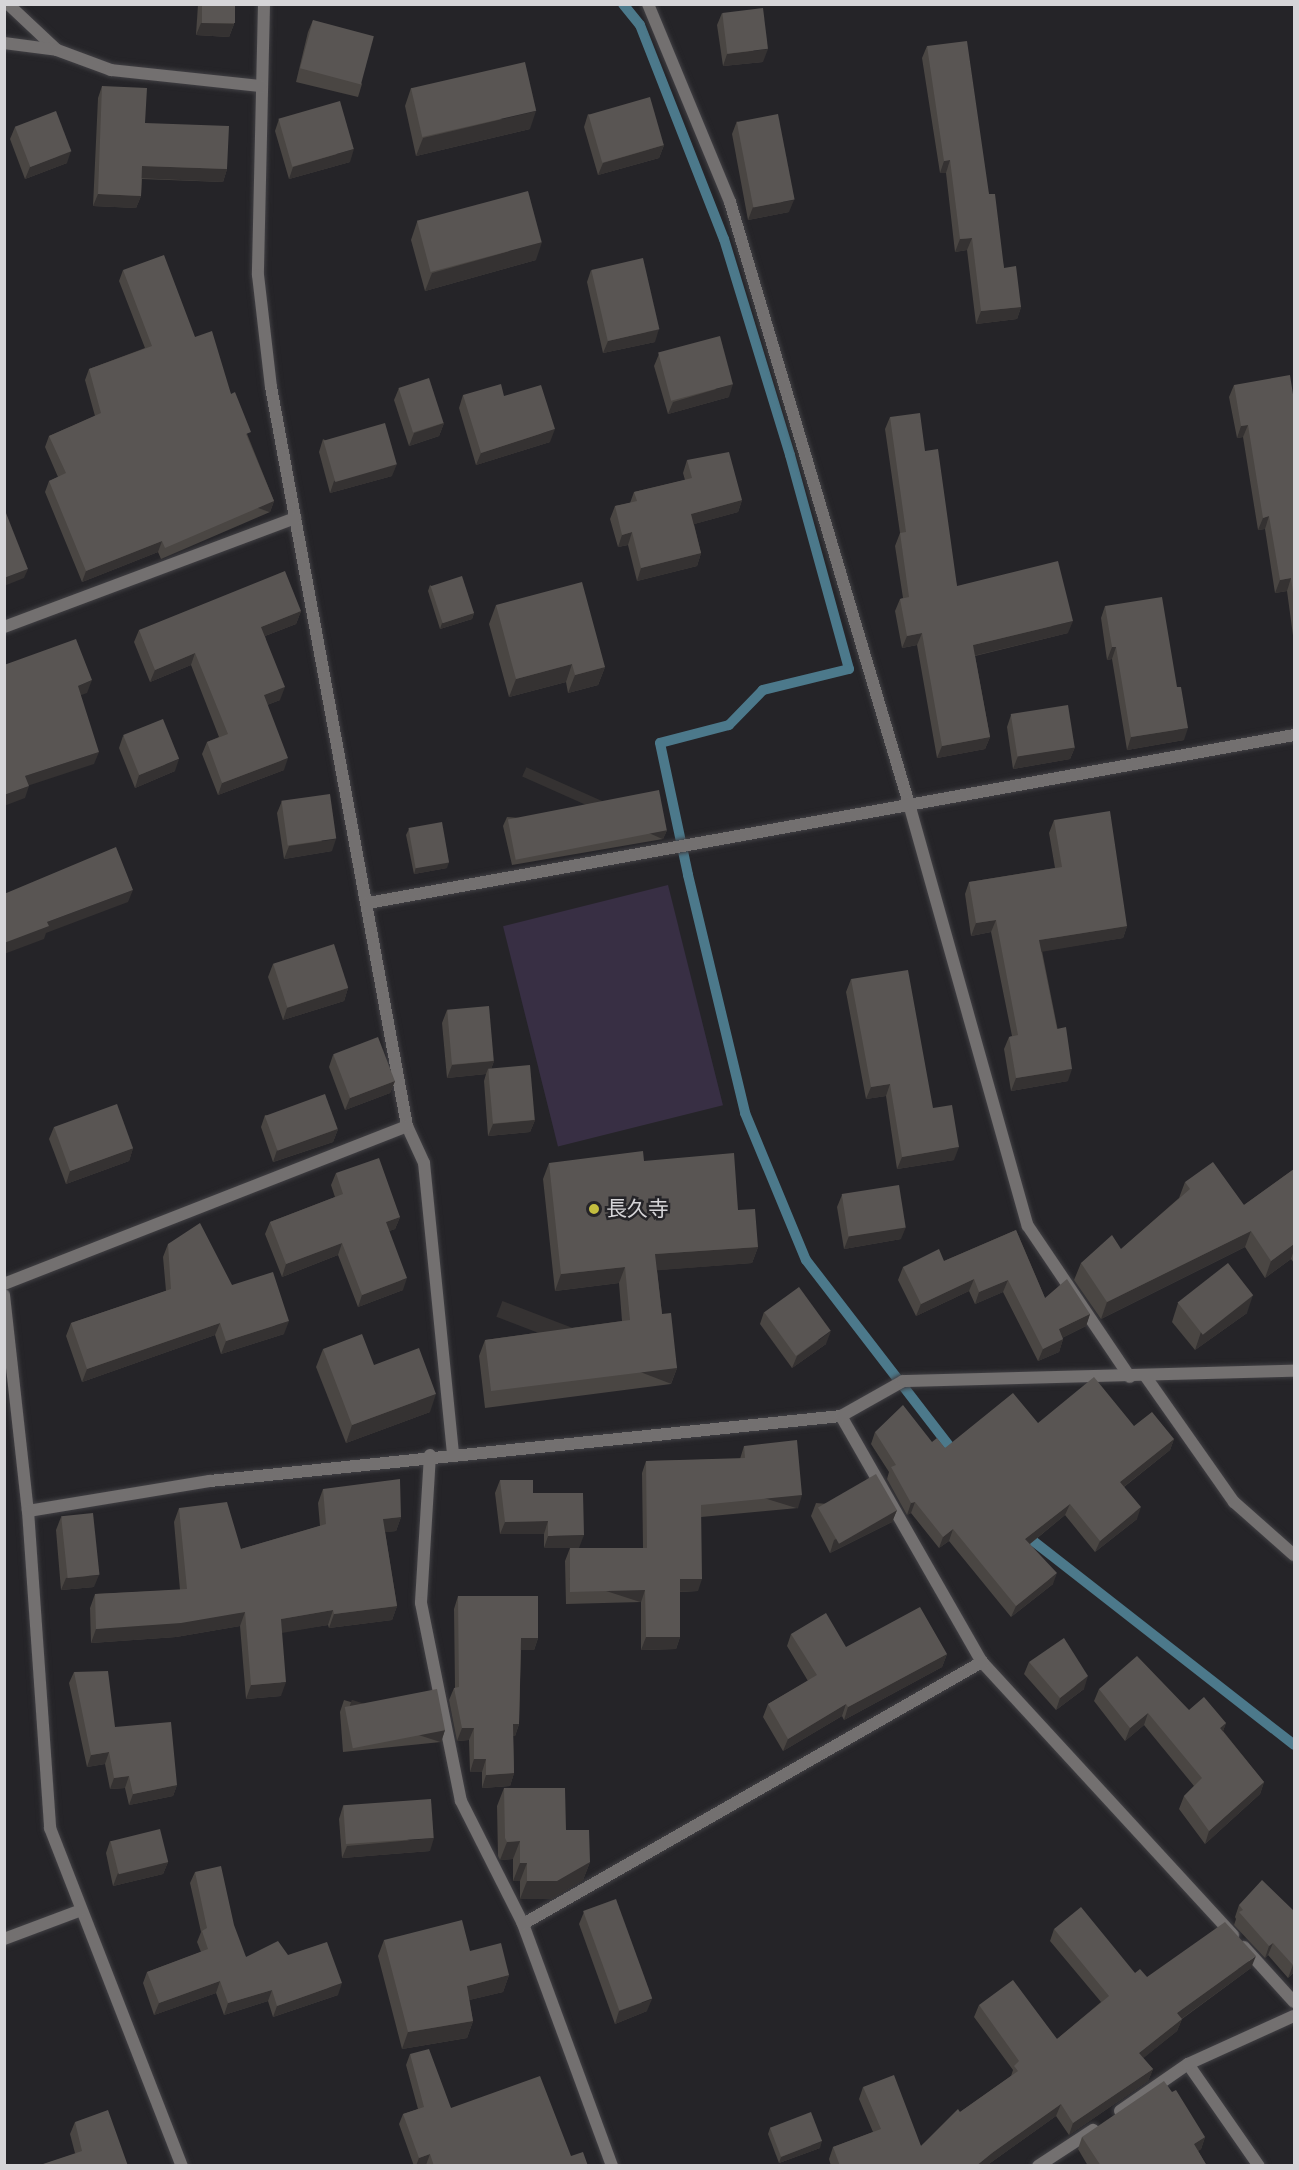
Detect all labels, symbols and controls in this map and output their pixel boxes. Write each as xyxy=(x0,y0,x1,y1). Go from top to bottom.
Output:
place label: 長久寺 xyxy=(606,1196,669,1222)
marker: 長久寺 xyxy=(587,1202,601,1216)

